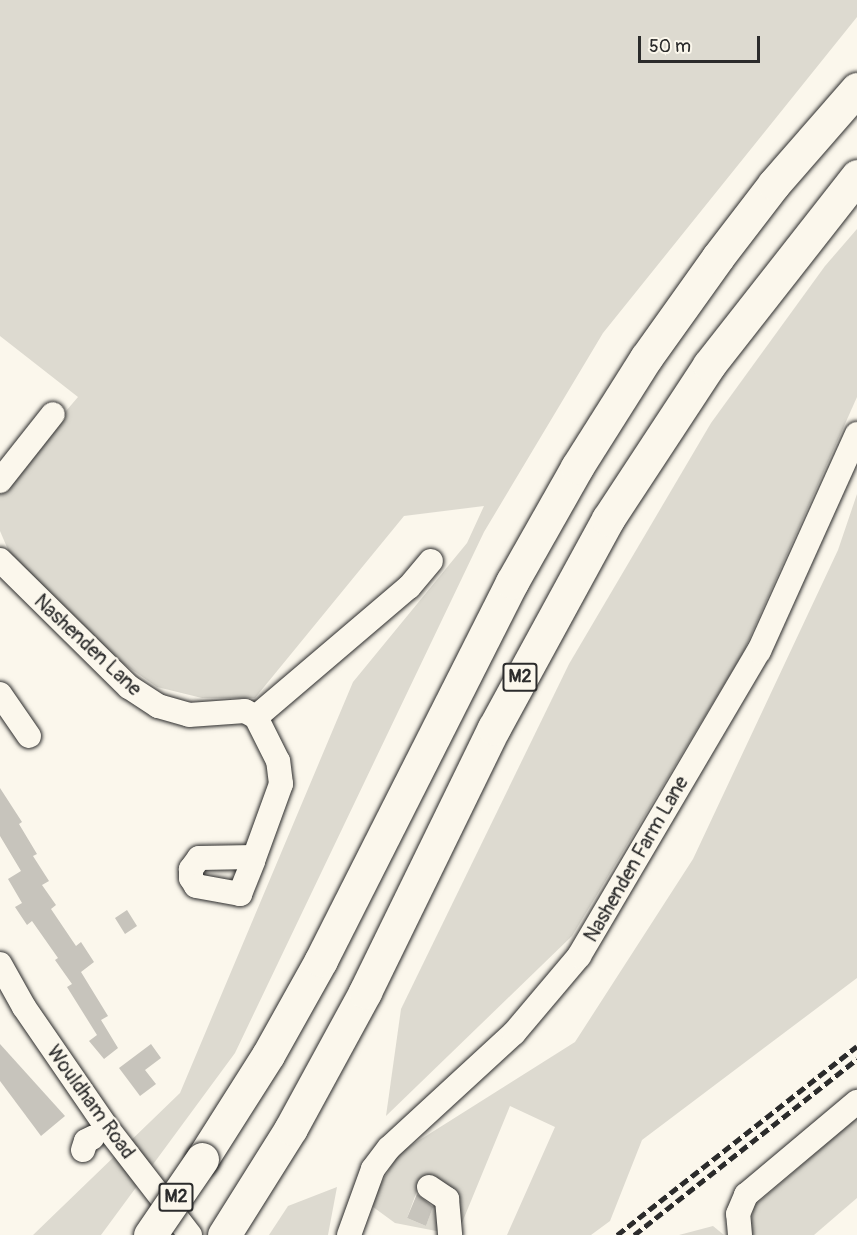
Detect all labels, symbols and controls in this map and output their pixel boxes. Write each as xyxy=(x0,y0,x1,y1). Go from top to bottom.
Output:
scale bar xyxy=(641,24,762,62)
text: 50 m xyxy=(649,35,691,58)
street label: Nashenden Lane xyxy=(29,589,147,701)
road number: M2 xyxy=(502,662,538,692)
street label: Nashenden Farm Lane xyxy=(579,772,693,946)
street label: Wouldham Road xyxy=(42,1040,140,1164)
road number: M2 xyxy=(158,1182,194,1212)

